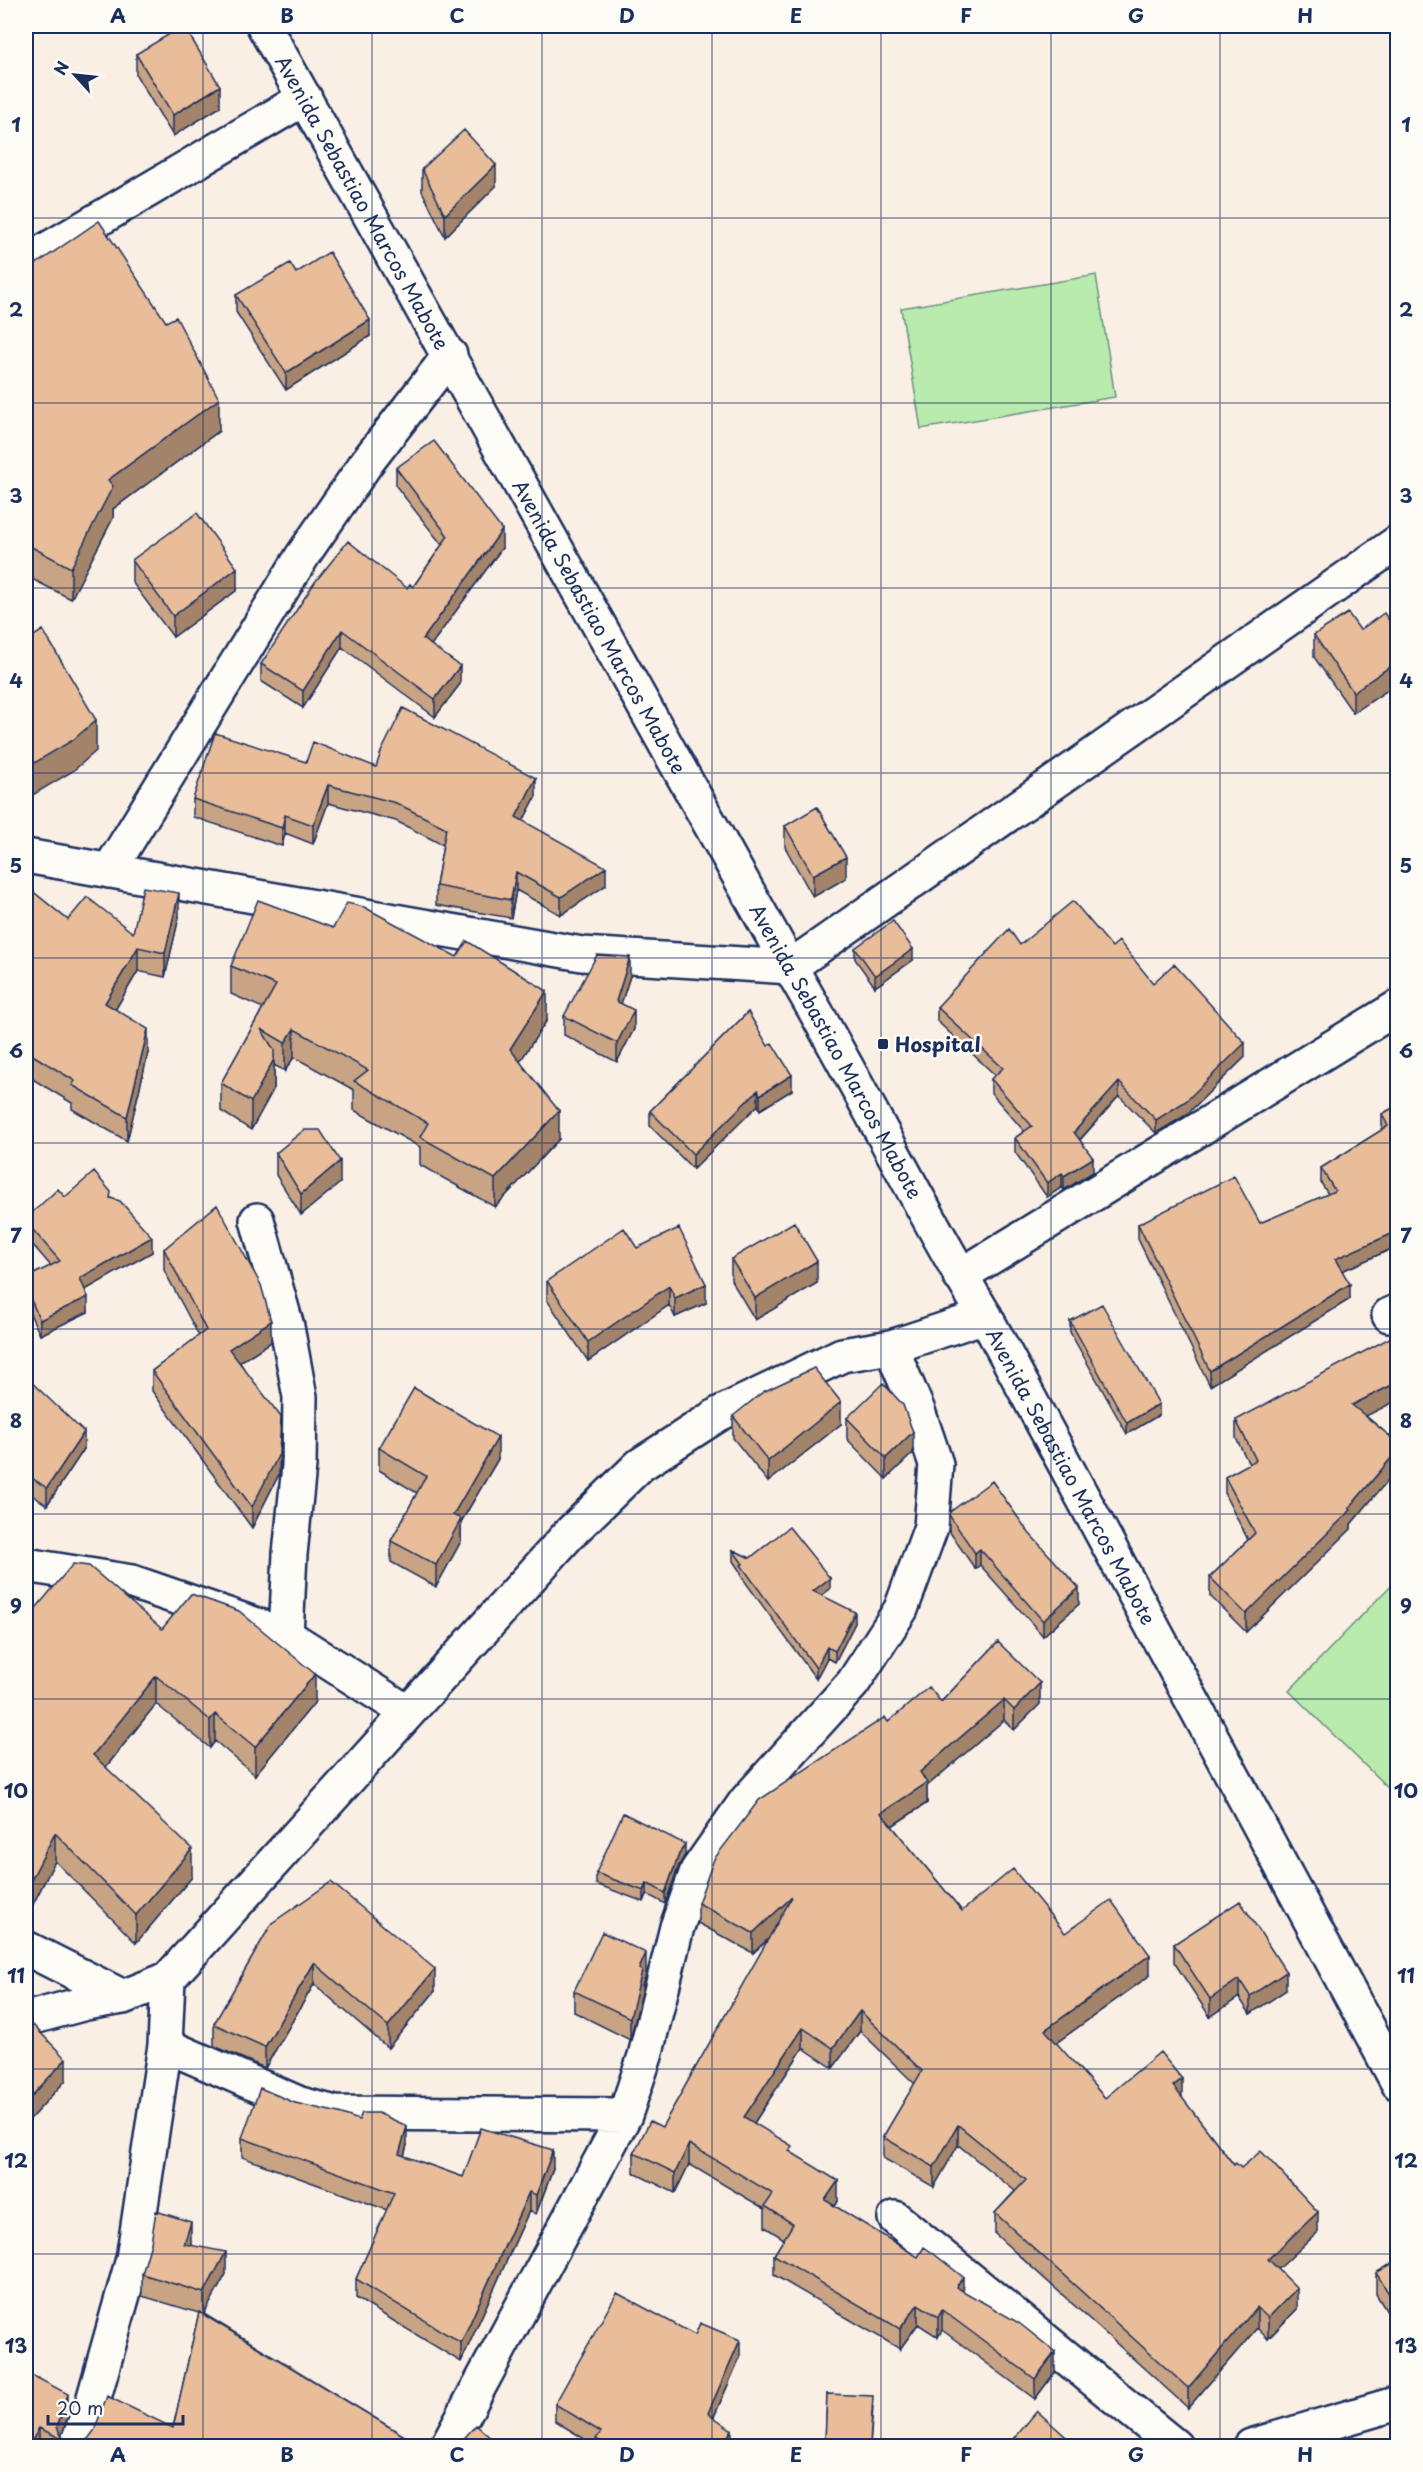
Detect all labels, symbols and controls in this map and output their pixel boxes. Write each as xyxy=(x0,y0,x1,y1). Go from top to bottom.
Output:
text: A xyxy=(110,0,126,30)
text: B xyxy=(280,0,294,30)
text: C xyxy=(449,0,465,30)
text: D xyxy=(619,0,635,30)
text: E xyxy=(790,0,802,30)
text: F xyxy=(960,0,972,30)
text: G xyxy=(1128,0,1144,30)
text: H xyxy=(1297,0,1313,30)
north arrow xyxy=(45,45,105,105)
street label: Avenida Sebastiao Marcos Mabote xyxy=(268,50,457,355)
text: N xyxy=(47,57,74,79)
text: 1 xyxy=(11,109,21,139)
text: 1 xyxy=(1401,109,1411,139)
text: 2 xyxy=(9,294,23,324)
text: 2 xyxy=(1399,294,1413,324)
street label: Avenida Sebastiao Marcos Mabote xyxy=(505,474,694,779)
text: 3 xyxy=(9,480,23,510)
text: 3 xyxy=(1399,480,1413,510)
text: 4 xyxy=(9,665,23,695)
text: 4 xyxy=(1399,665,1413,695)
text: 5 xyxy=(10,850,22,880)
text: 5 xyxy=(1400,850,1412,880)
street label: Avenida Sebastiao Marcos Mabote xyxy=(742,898,930,1204)
place label: Hospital xyxy=(895,1029,981,1059)
text: 6 xyxy=(9,1035,23,1065)
text: 6 xyxy=(1399,1035,1413,1065)
marker: Hospital xyxy=(876,1037,890,1051)
text: 7 xyxy=(10,1220,22,1250)
text: 7 xyxy=(1400,1220,1412,1250)
street label: Avenida Sebastiao Marcos Mabote xyxy=(979,1323,1164,1630)
text: 8 xyxy=(10,1405,22,1435)
text: 8 xyxy=(1400,1405,1412,1435)
text: 9 xyxy=(10,1590,22,1620)
text: 9 xyxy=(1400,1590,1412,1620)
text: 10 xyxy=(4,1775,28,1805)
text: 10 xyxy=(1394,1775,1418,1805)
text: 11 xyxy=(7,1960,25,1990)
text: 11 xyxy=(1397,1960,1415,1990)
text: 12 xyxy=(4,2145,28,2175)
text: 12 xyxy=(1394,2145,1418,2175)
text: 13 xyxy=(5,2330,27,2360)
text: 13 xyxy=(1395,2330,1417,2360)
scale bar xyxy=(48,2388,183,2426)
text: 20 m xyxy=(57,2394,103,2421)
text: A xyxy=(110,2439,126,2469)
text: B xyxy=(280,2439,294,2469)
text: C xyxy=(449,2439,465,2469)
text: D xyxy=(619,2439,635,2469)
text: E xyxy=(790,2439,802,2469)
text: F xyxy=(960,2439,972,2469)
text: G xyxy=(1128,2439,1144,2469)
text: H xyxy=(1297,2439,1313,2469)

